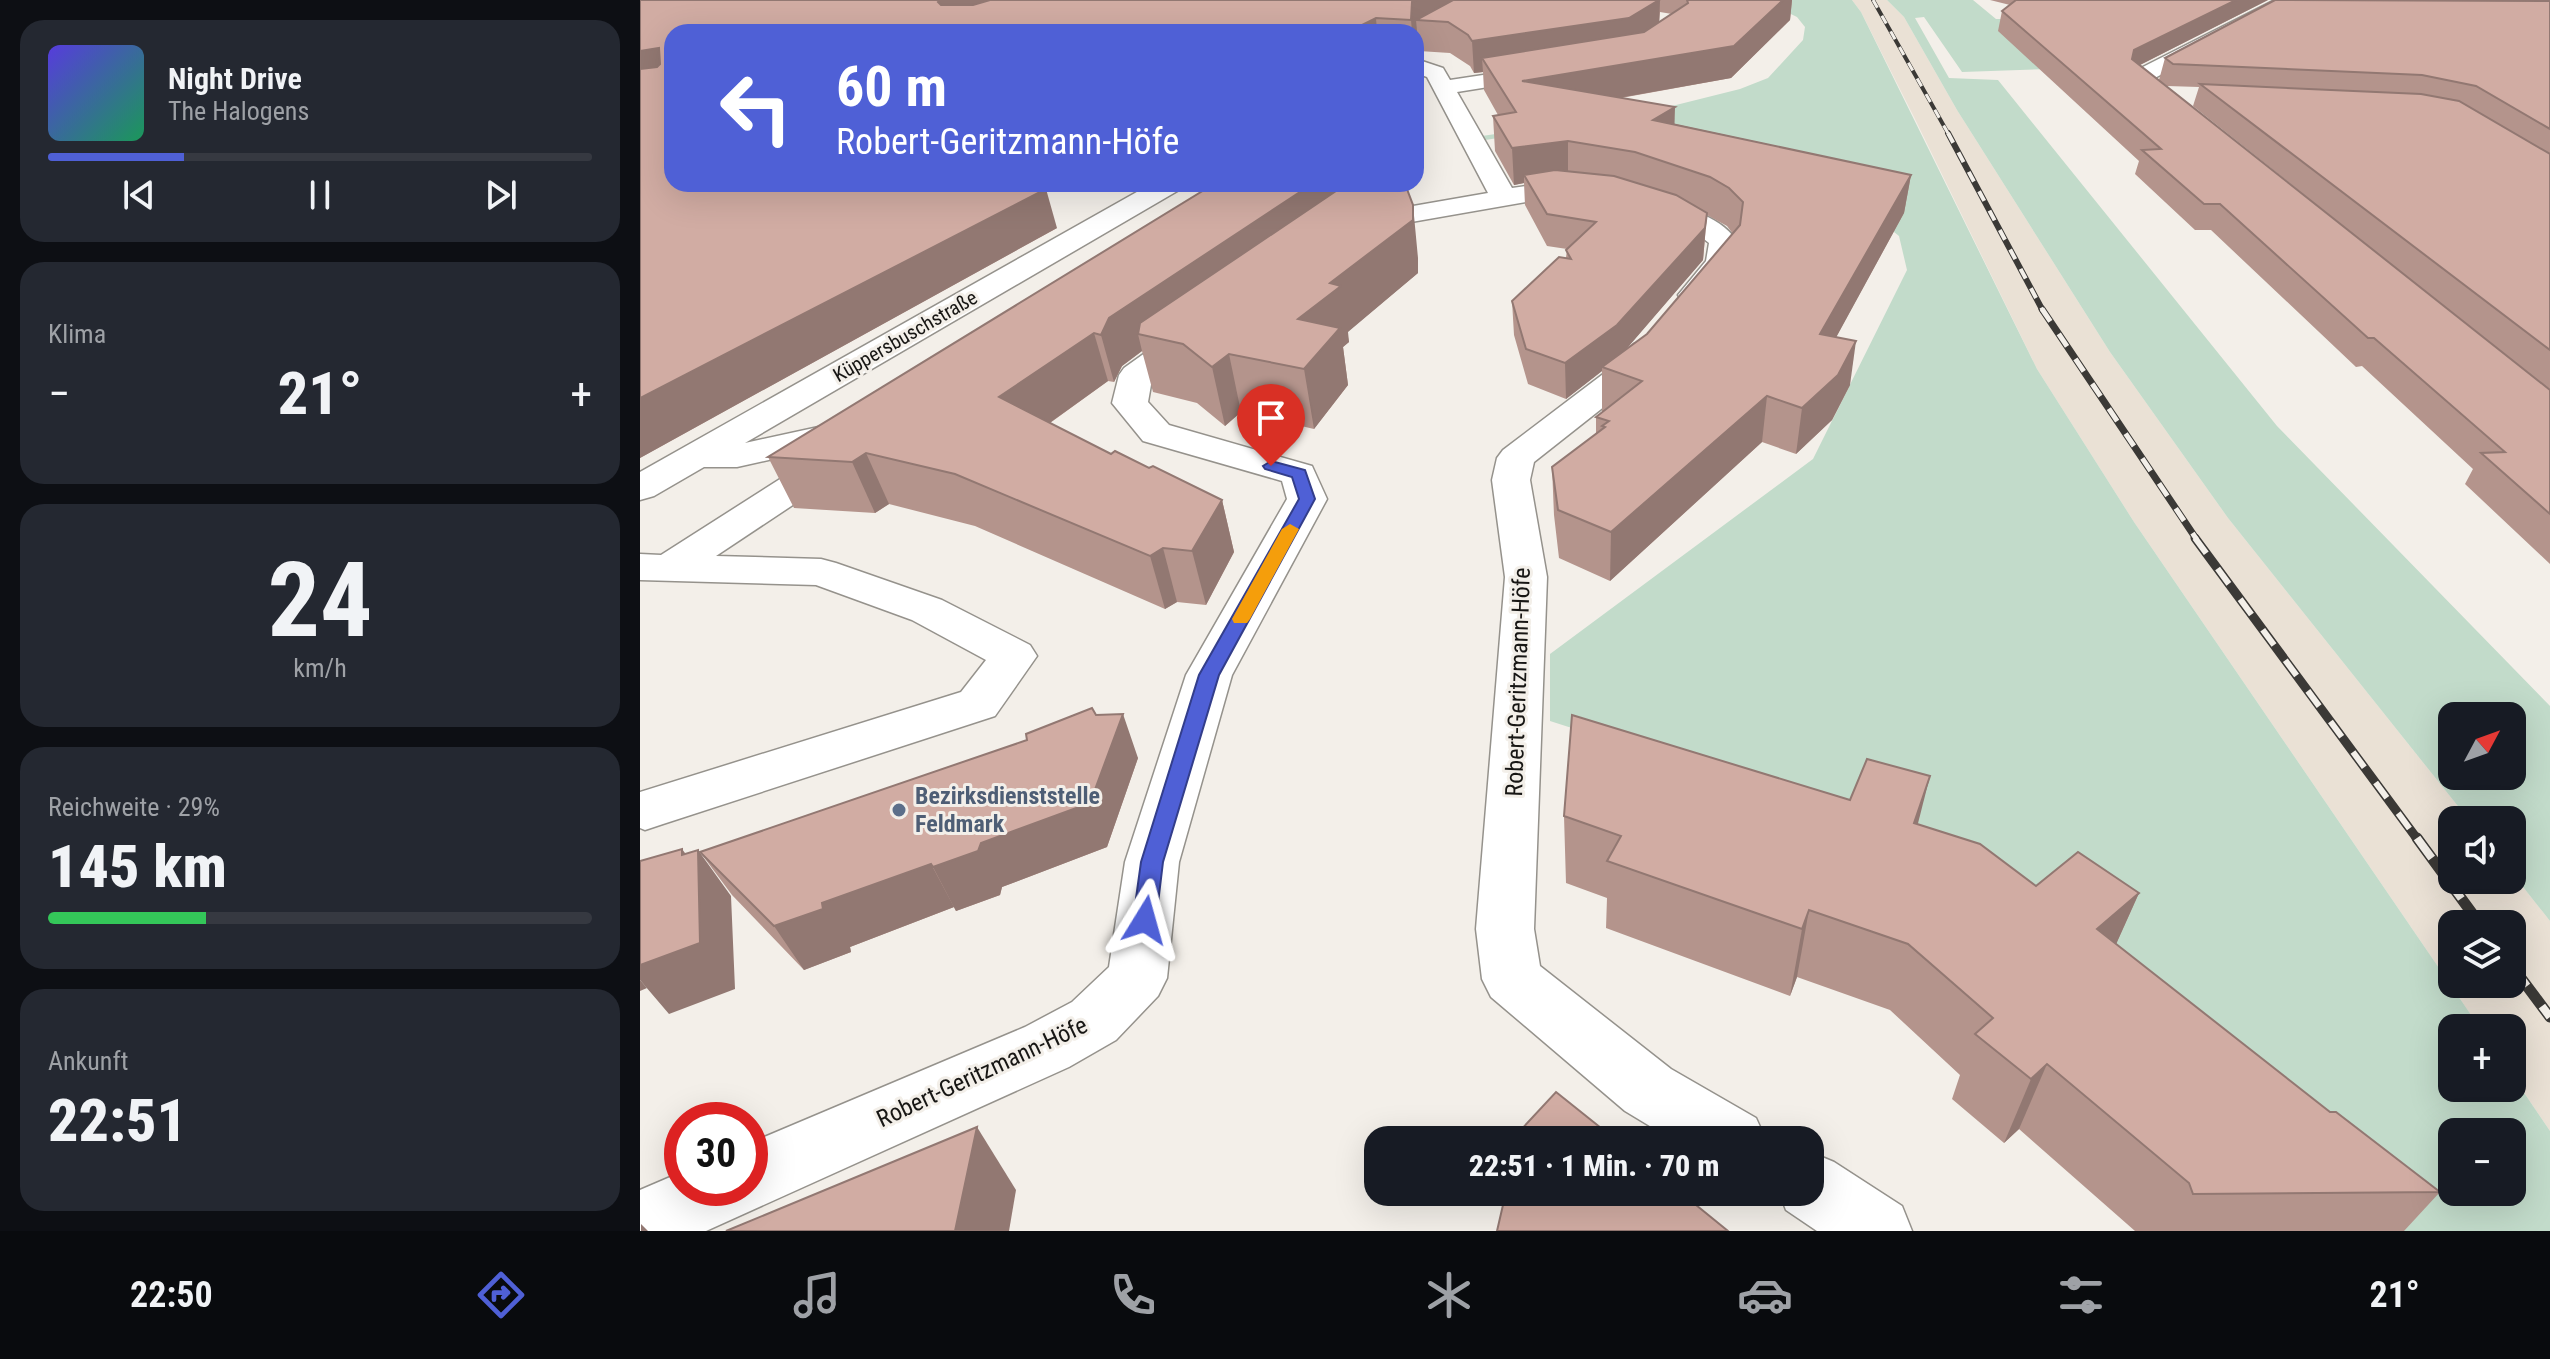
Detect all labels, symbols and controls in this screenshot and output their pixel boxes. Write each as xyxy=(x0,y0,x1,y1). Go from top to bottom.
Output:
text: 60 m xyxy=(836,54,947,120)
icon: left xyxy=(704,56,808,160)
text: Night Drive xyxy=(168,61,302,96)
text: The Halogens xyxy=(168,96,309,126)
text: Robert-Geritzmann-Höfe xyxy=(836,121,1179,163)
icon: previous xyxy=(117,173,161,217)
icon: pause xyxy=(298,173,342,217)
icon: next xyxy=(479,173,523,217)
street label: Küppersbuschstraße xyxy=(829,285,981,387)
text: Klima xyxy=(48,319,106,349)
text: 21° xyxy=(278,358,362,429)
text: − xyxy=(48,368,70,420)
text: + xyxy=(570,368,592,420)
pin xyxy=(1237,384,1305,466)
icon: arrive xyxy=(1249,396,1293,440)
text: 24 xyxy=(267,540,373,661)
street label: Robert-Geritzmann-Höfe xyxy=(1500,567,1536,797)
text: km/h xyxy=(293,653,347,683)
north arrow xyxy=(2438,702,2526,790)
map controls xyxy=(2438,702,2526,1206)
place label: Bezirksdienststelle Feldmark xyxy=(915,782,1100,838)
text: Reichweite · 29% xyxy=(48,792,220,822)
marker: Bezirksdienststelle Feldmark xyxy=(890,801,908,819)
button: sound xyxy=(2438,806,2526,894)
text: 145 km xyxy=(48,831,227,902)
position arrow xyxy=(1103,878,1187,962)
button: layers xyxy=(2438,910,2526,998)
street label: Robert-Geritzmann-Höfe xyxy=(872,1011,1092,1133)
button: + xyxy=(2438,1014,2526,1102)
text: Ankunft xyxy=(48,1046,128,1076)
text: 22:51 xyxy=(48,1085,187,1156)
speed limit sign: 30 xyxy=(664,1102,768,1206)
button: − xyxy=(2438,1118,2526,1206)
text: 22:51 · 1 Min. · 70 m xyxy=(1469,1148,1719,1183)
icon: directions xyxy=(473,1267,529,1323)
icon: music xyxy=(789,1267,845,1323)
icon: phone xyxy=(1105,1267,1161,1323)
icon: climate xyxy=(1421,1267,1477,1323)
icon: car xyxy=(1737,1267,1793,1323)
icon: filters xyxy=(2053,1267,2109,1323)
text: 22:50 xyxy=(130,1274,213,1316)
text: 21° xyxy=(2369,1274,2420,1316)

